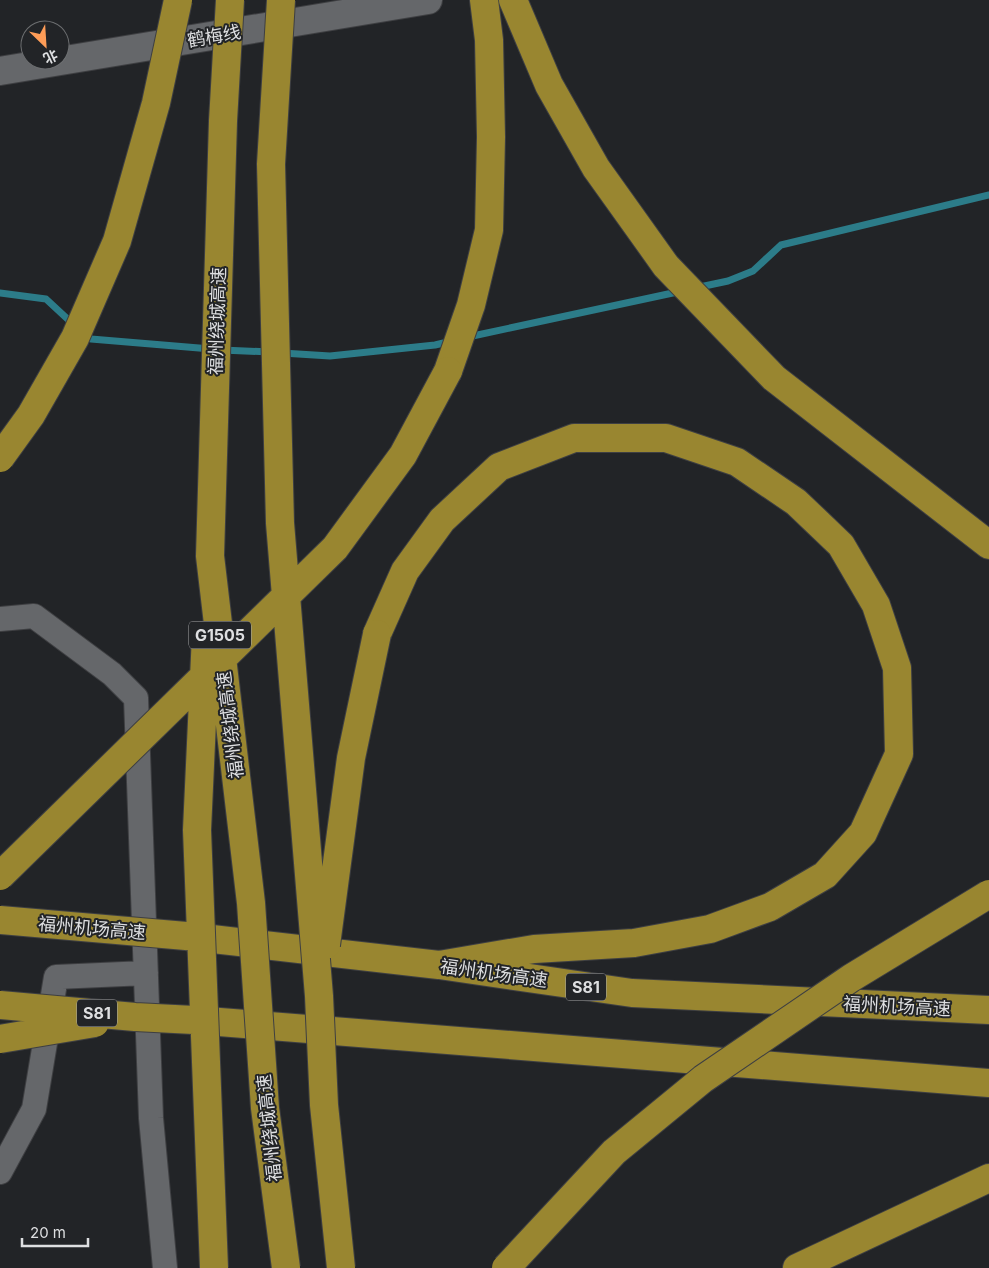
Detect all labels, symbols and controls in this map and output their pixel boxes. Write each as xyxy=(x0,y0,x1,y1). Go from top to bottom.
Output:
north arrow xyxy=(20,20,70,70)
street label: 鹤梅线 xyxy=(186,21,242,51)
text: 北 xyxy=(41,47,61,68)
street label: 福州绕城高速 xyxy=(205,267,229,375)
road number: G1505 xyxy=(189,622,251,648)
street label: 福州绕城高速 xyxy=(213,670,247,780)
street label: 福州机场高速 xyxy=(37,913,147,943)
street label: 福州机场高速 xyxy=(439,955,549,991)
road number: S81 xyxy=(566,974,606,1000)
street label: 福州机场高速 xyxy=(843,993,951,1019)
road number: S81 xyxy=(77,1000,117,1026)
street label: 福州绕城高速 xyxy=(253,1073,285,1183)
scale bar xyxy=(22,1216,89,1248)
text: 20 m xyxy=(30,1223,66,1242)

